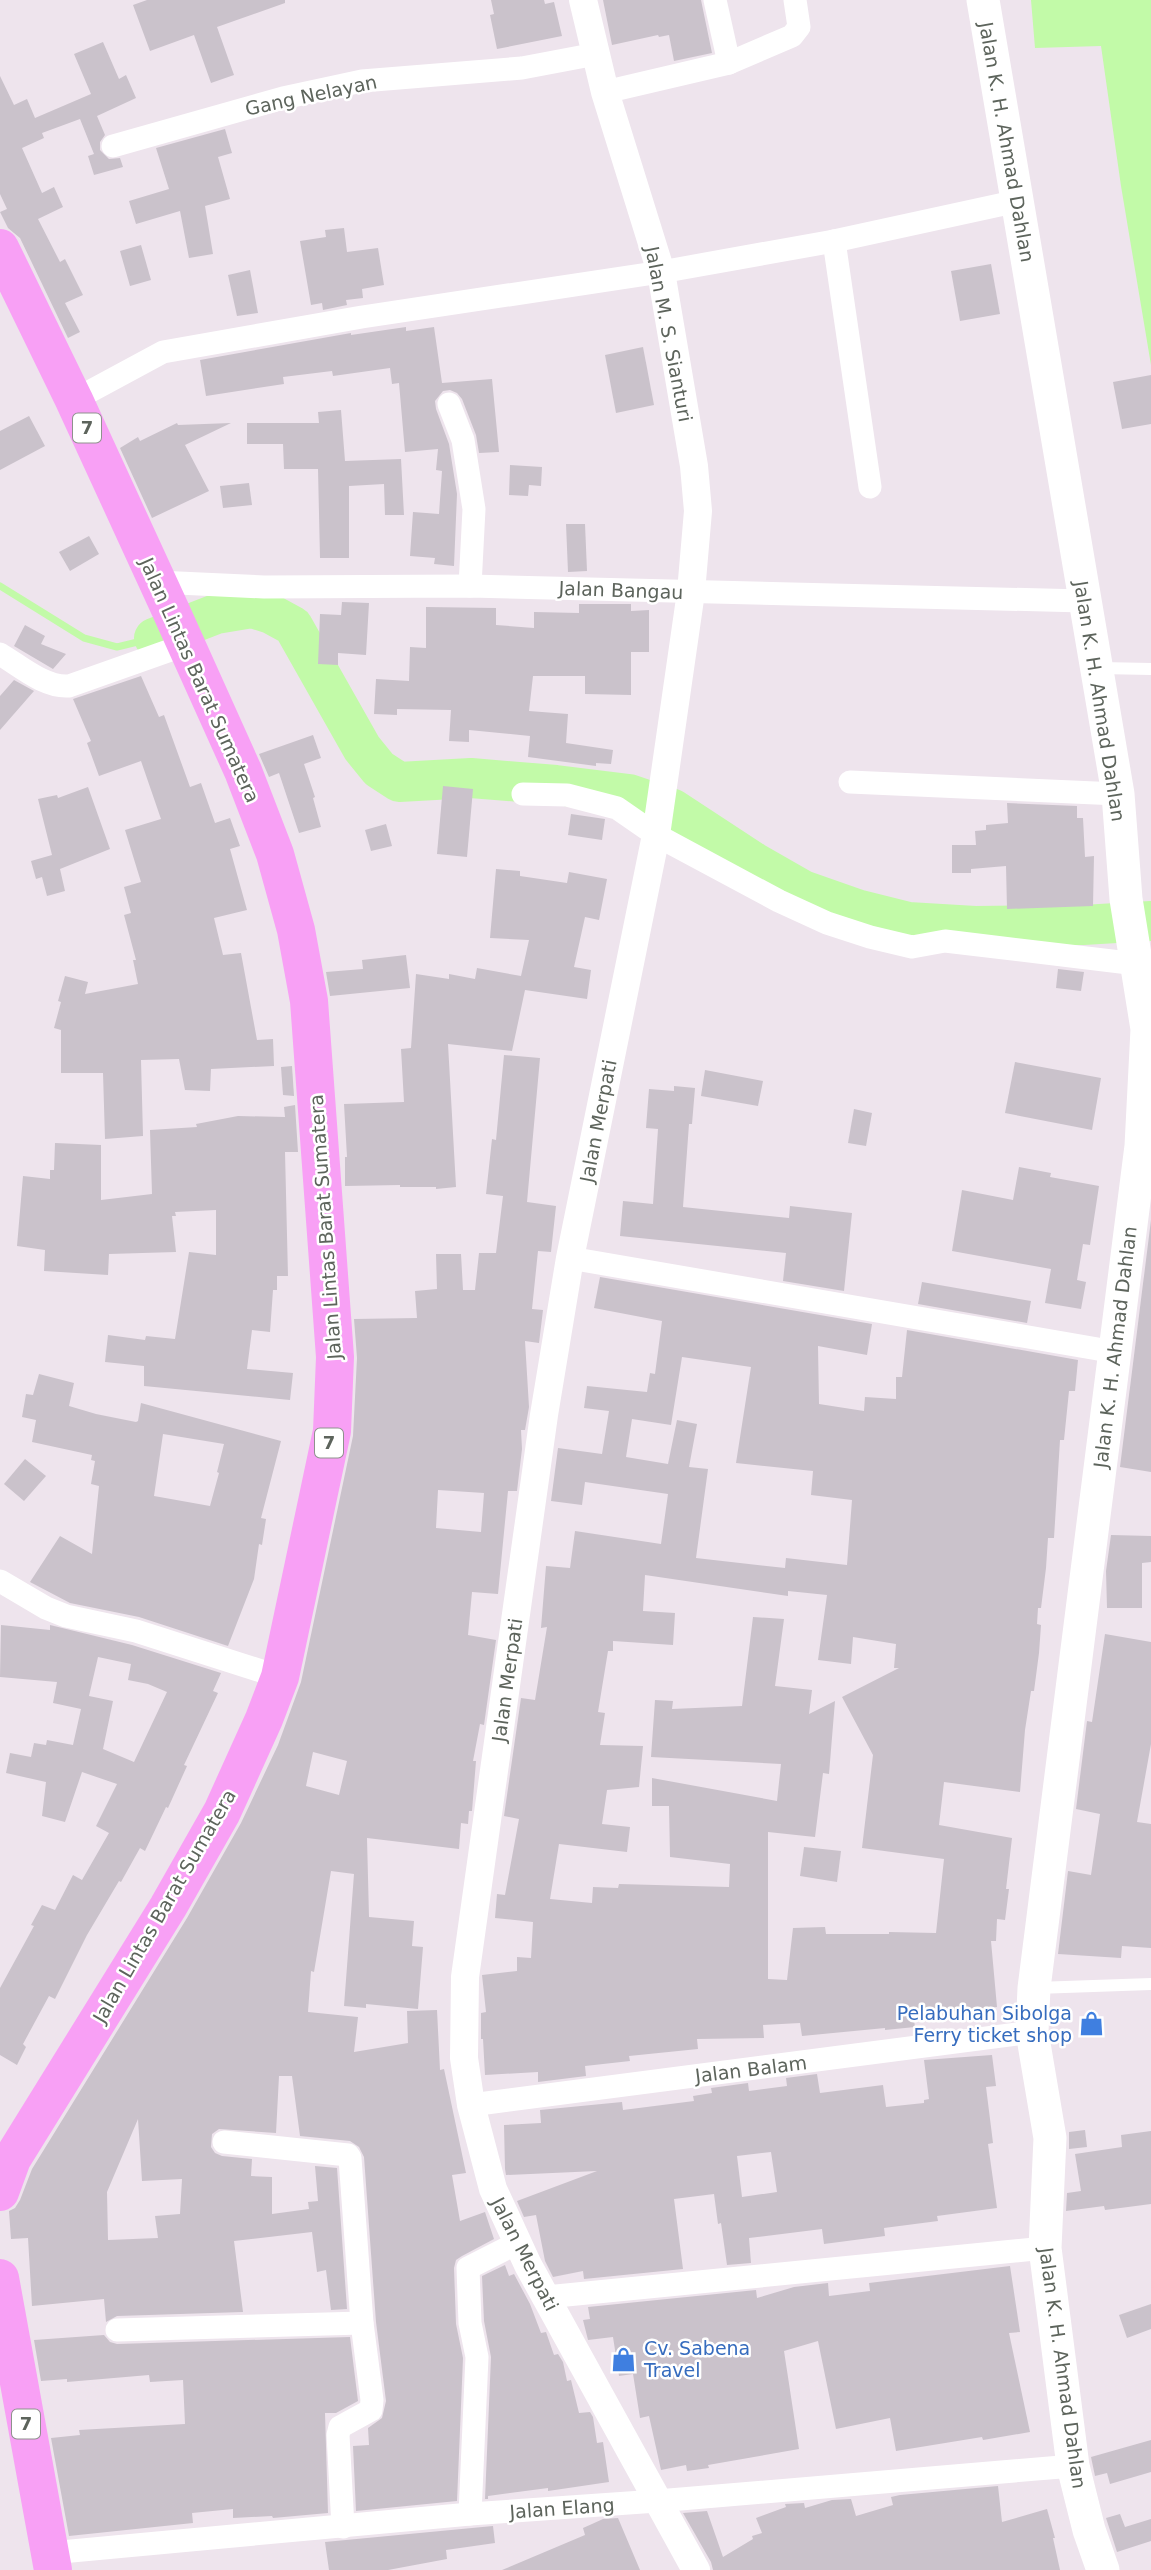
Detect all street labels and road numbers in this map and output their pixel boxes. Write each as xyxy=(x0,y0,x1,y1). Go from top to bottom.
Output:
street label: Jalan K. H. Ahmad Dahlan xyxy=(975,19,1039,264)
street label: Gang Nelayan xyxy=(243,70,379,120)
street label: Jalan M. S. Sianturi xyxy=(641,243,697,424)
road number: 7 xyxy=(73,414,101,442)
street label: Jalan Lintas Barat Sumatera xyxy=(136,553,264,806)
street label: Jalan Bangau xyxy=(557,577,684,603)
street label: Jalan K. H. Ahmad Dahlan xyxy=(1070,578,1130,823)
street label: Jalan Merpati xyxy=(575,1058,621,1185)
street label: Jalan Lintas Barat Sumatera xyxy=(305,1094,345,1361)
street label: Jalan K. H. Ahmad Dahlan xyxy=(1089,1225,1141,1470)
road number: 7 xyxy=(315,1428,343,1458)
street label: Jalan Merpati xyxy=(487,1617,527,1744)
street label: Jalan Lintas Barat Sumatera xyxy=(88,1785,240,2027)
street label: Jalan Balam xyxy=(693,2051,808,2087)
street label: Jalan Merpati xyxy=(486,2193,563,2314)
street label: Jalan K. H. Ahmad Dahlan xyxy=(1035,2245,1091,2490)
road number: 7 xyxy=(12,2410,40,2438)
street label: Jalan Elang xyxy=(508,2493,615,2523)

